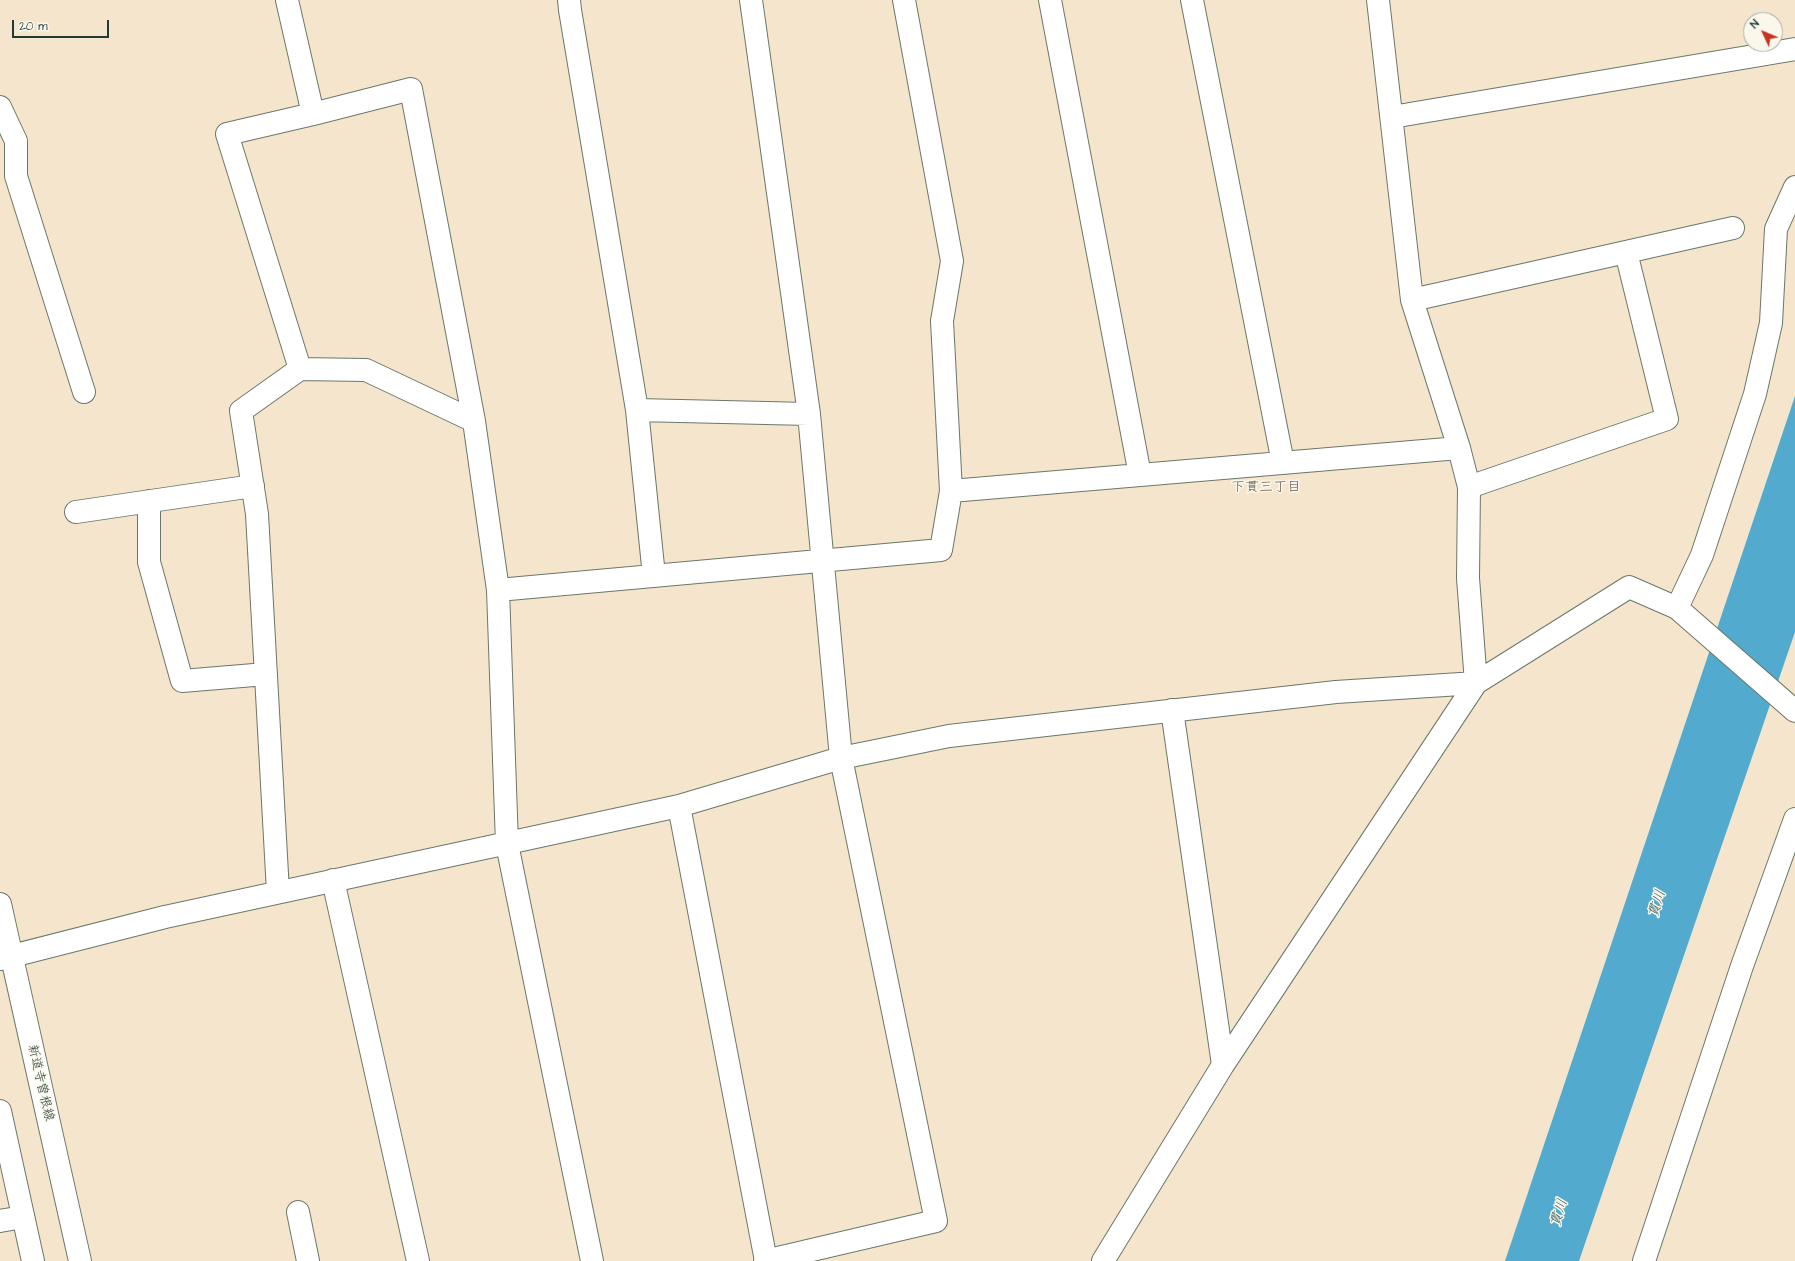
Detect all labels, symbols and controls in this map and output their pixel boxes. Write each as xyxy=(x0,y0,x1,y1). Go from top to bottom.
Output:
scale bar xyxy=(14,12,111,38)
north arrow xyxy=(1743,12,1783,52)
text: N xyxy=(1747,16,1763,32)
text: 20 m xyxy=(19,18,48,35)
district label: 下貫三丁目 xyxy=(1231,480,1301,496)
water label: 貫川 xyxy=(1646,888,1670,920)
street label: 新道寺曽根線 xyxy=(24,1043,56,1123)
water label: 貫川 xyxy=(1548,1197,1572,1229)

